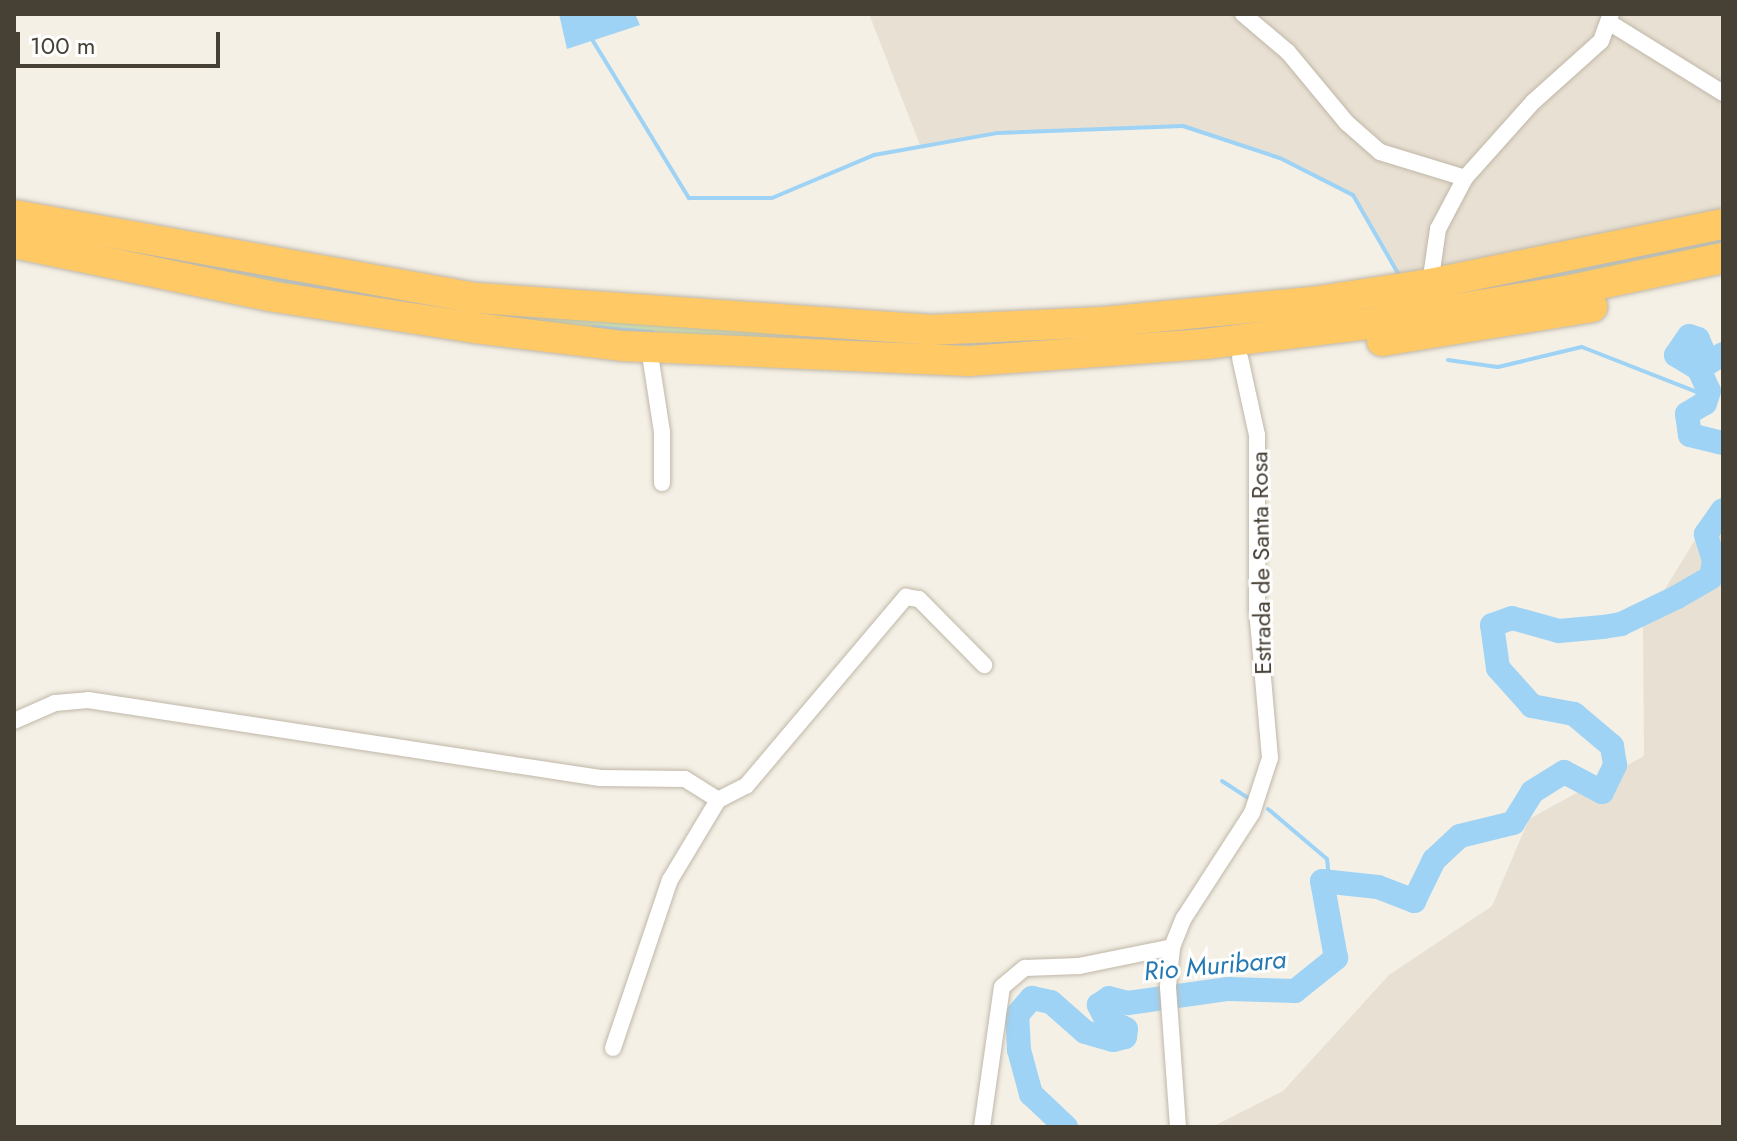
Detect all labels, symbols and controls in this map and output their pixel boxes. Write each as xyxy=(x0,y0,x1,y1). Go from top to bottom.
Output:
scale bar xyxy=(20,16,224,66)
text: 100 m xyxy=(30,28,96,63)
street label: Estrada de Santa Rosa xyxy=(1245,451,1277,675)
water label: Rio Muribara xyxy=(1142,944,1288,988)

